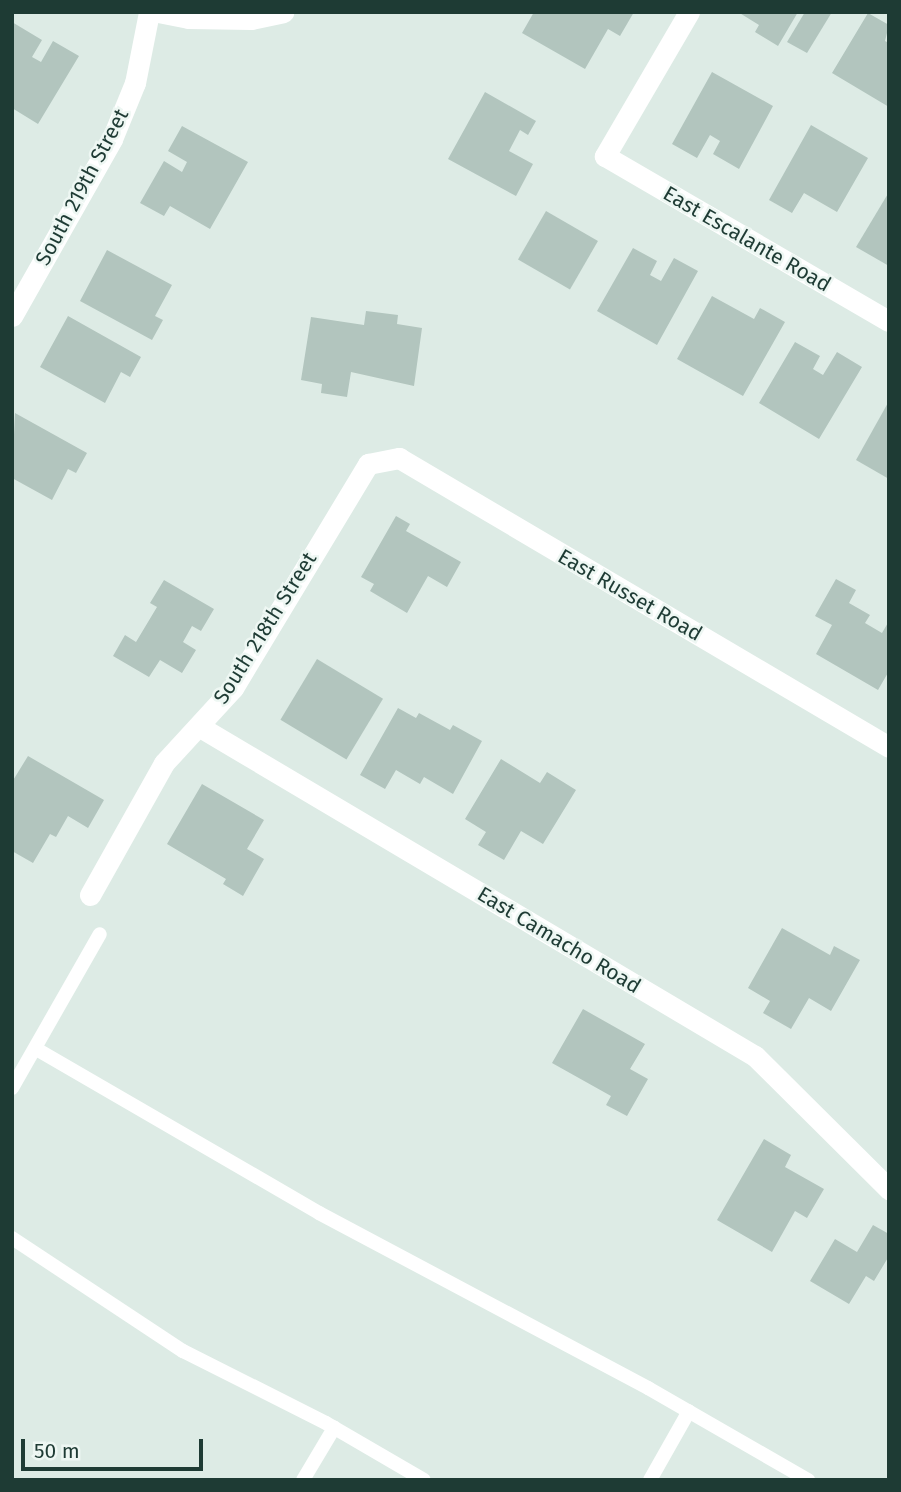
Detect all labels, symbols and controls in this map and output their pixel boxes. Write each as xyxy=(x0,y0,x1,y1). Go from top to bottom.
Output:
street label: South 219th Street xyxy=(30,104,134,270)
street label: East Escalante Road xyxy=(659,181,835,297)
street label: East Russet Road xyxy=(553,543,707,647)
street label: South 218th Street xyxy=(208,547,322,709)
street label: East Camacho Road xyxy=(473,881,645,999)
scale bar xyxy=(24,1426,206,1470)
text: 50 m xyxy=(34,1438,80,1464)

